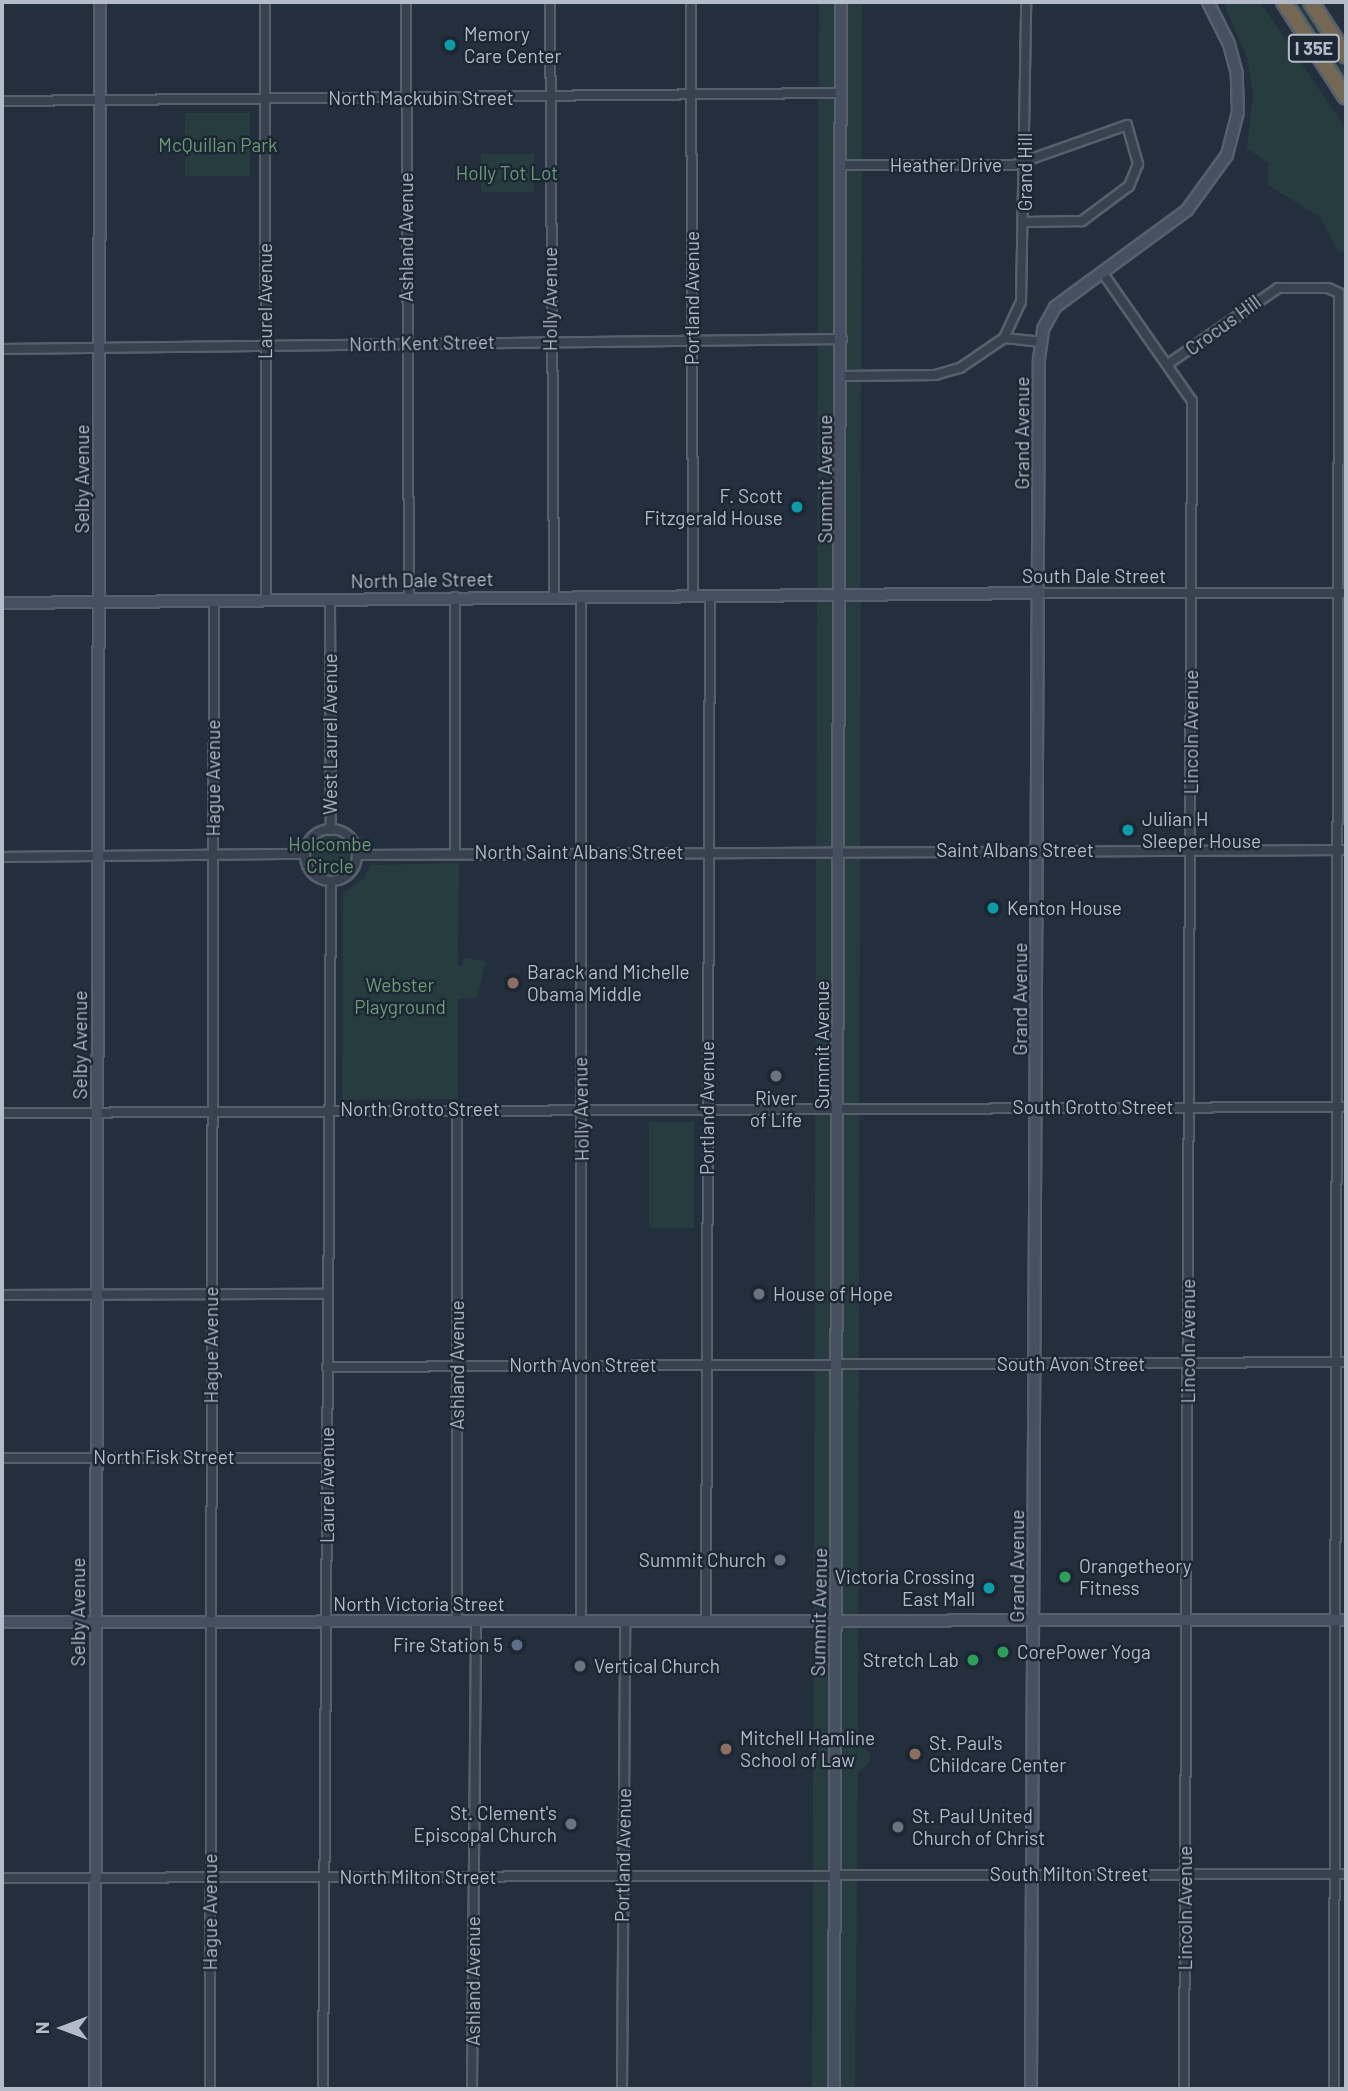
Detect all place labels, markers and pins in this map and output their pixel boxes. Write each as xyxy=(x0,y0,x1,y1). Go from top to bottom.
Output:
place label: Memory Care Center xyxy=(464,23,561,67)
marker: Memory Care Center xyxy=(442,37,458,53)
place label: F. Scott Fitzgerald House xyxy=(644,485,783,529)
marker: F. Scott Fitzgerald House xyxy=(789,499,805,515)
place label: Julian H Sleeper House xyxy=(1142,808,1261,852)
marker: Julian H Sleeper House xyxy=(1120,822,1136,838)
place label: Kenton House xyxy=(1007,897,1122,919)
marker: Kenton House xyxy=(985,900,1001,916)
place label: Barack and Michelle Obama Middle xyxy=(527,961,690,1005)
marker: Barack and Michelle Obama Middle xyxy=(505,975,521,991)
marker: River of Life xyxy=(768,1068,784,1084)
place label: River of Life xyxy=(750,1087,802,1131)
place label: House of Hope xyxy=(773,1283,893,1305)
marker: House of Hope xyxy=(751,1286,767,1302)
place label: Summit Church xyxy=(639,1549,766,1571)
marker: Summit Church xyxy=(772,1552,788,1568)
place label: Orangetheory Fitness xyxy=(1079,1555,1192,1599)
place label: Victoria Crossing East Mall xyxy=(835,1566,975,1610)
marker: Orangetheory Fitness xyxy=(1057,1569,1073,1585)
marker: Victoria Crossing East Mall xyxy=(981,1580,997,1596)
place label: Fire Station 5 xyxy=(393,1634,503,1656)
marker: Fire Station 5 xyxy=(509,1637,525,1653)
place label: CorePower Yoga xyxy=(1017,1641,1151,1663)
marker: CorePower Yoga xyxy=(995,1644,1011,1660)
place label: Stretch Lab xyxy=(863,1649,959,1671)
marker: Stretch Lab xyxy=(965,1652,981,1668)
place label: Vertical Church xyxy=(594,1655,720,1677)
marker: Vertical Church xyxy=(572,1658,588,1674)
place label: Mitchell Hamline School of Law xyxy=(740,1727,875,1771)
place label: St. Paul's Childcare Center xyxy=(929,1732,1066,1776)
marker: Mitchell Hamline School of Law xyxy=(718,1741,734,1757)
marker: St. Paul's Childcare Center xyxy=(907,1746,923,1762)
place label: St. Clement's Episcopal Church xyxy=(414,1802,557,1846)
place label: St. Paul United Church of Christ xyxy=(912,1805,1045,1849)
marker: St. Clement's Episcopal Church xyxy=(563,1816,579,1832)
marker: St. Paul United Church of Christ xyxy=(890,1819,906,1835)

